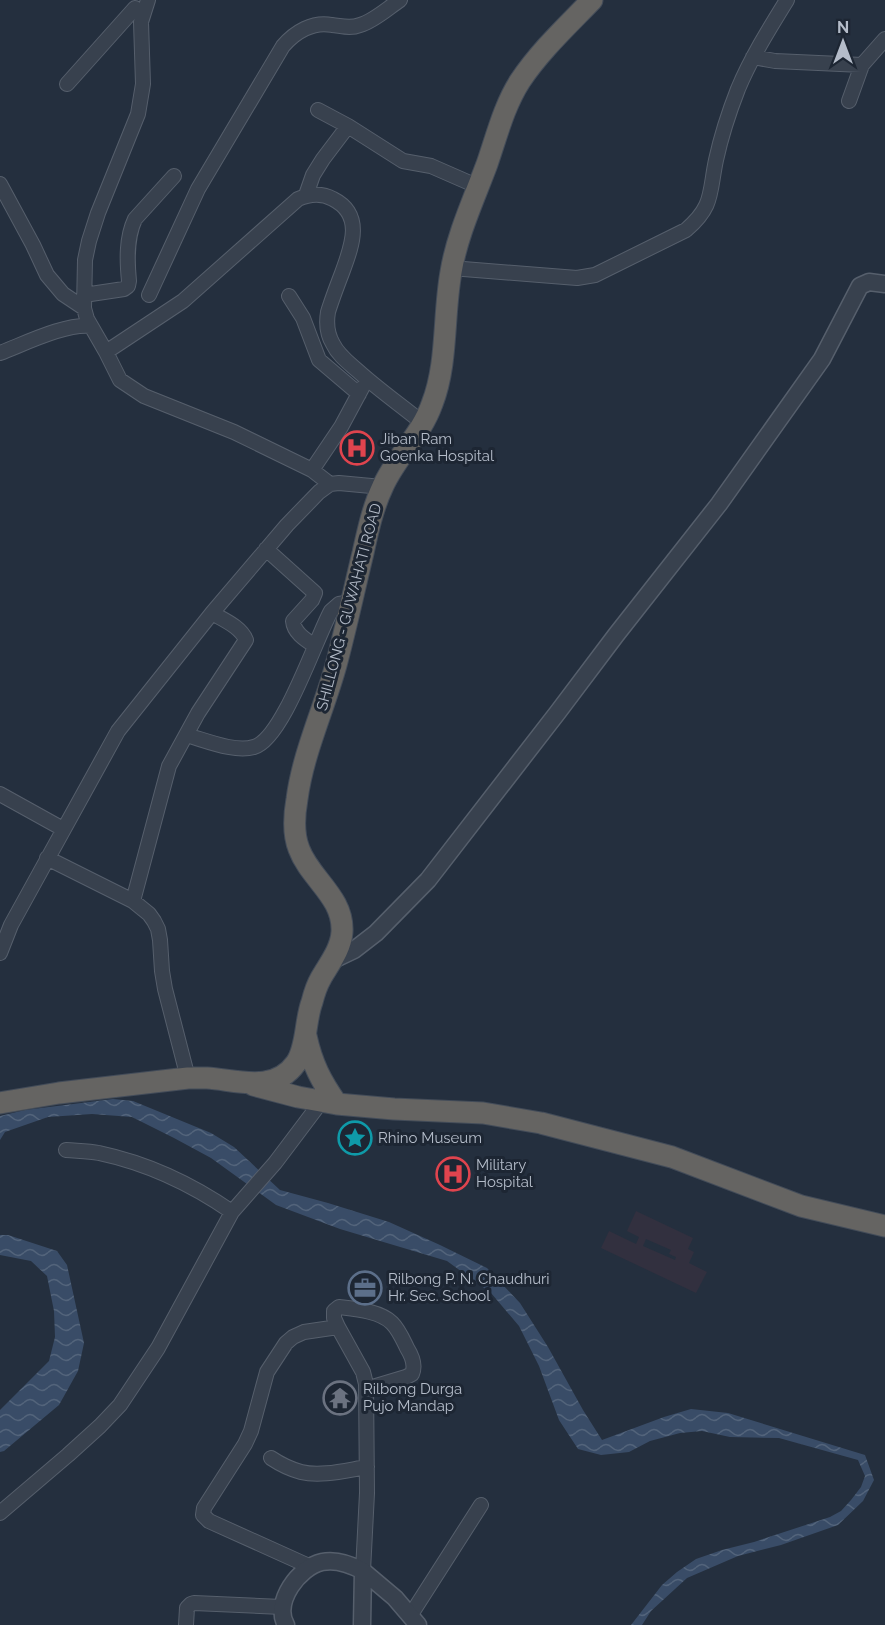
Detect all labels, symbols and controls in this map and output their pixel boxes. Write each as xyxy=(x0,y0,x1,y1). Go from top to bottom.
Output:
north arrow xyxy=(813,12,873,72)
text: N xyxy=(837,18,849,37)
hospital icon: Jiban Ram Goenka Hospital xyxy=(339,430,375,466)
place label: Jiban Ram Goenka Hospital xyxy=(380,430,495,465)
street label: SHILLONG - GUWAHATI ROAD xyxy=(313,501,385,713)
place icon: Rhino Museum xyxy=(337,1120,373,1156)
place label: Rhino Museum xyxy=(378,1129,482,1147)
hospital icon: Military Hospital xyxy=(435,1156,471,1192)
place label: Military Hospital xyxy=(476,1156,534,1191)
office icon: Rilbong P. N. Chaudhuri Hr. Sec. School xyxy=(347,1270,383,1306)
place label: Rilbong P. N. Chaudhuri Hr. Sec. School xyxy=(388,1270,550,1305)
temple icon: Rilbong Durga Pujo Mandap xyxy=(322,1380,358,1416)
place label: Rilbong Durga Pujo Mandap xyxy=(363,1380,462,1415)

